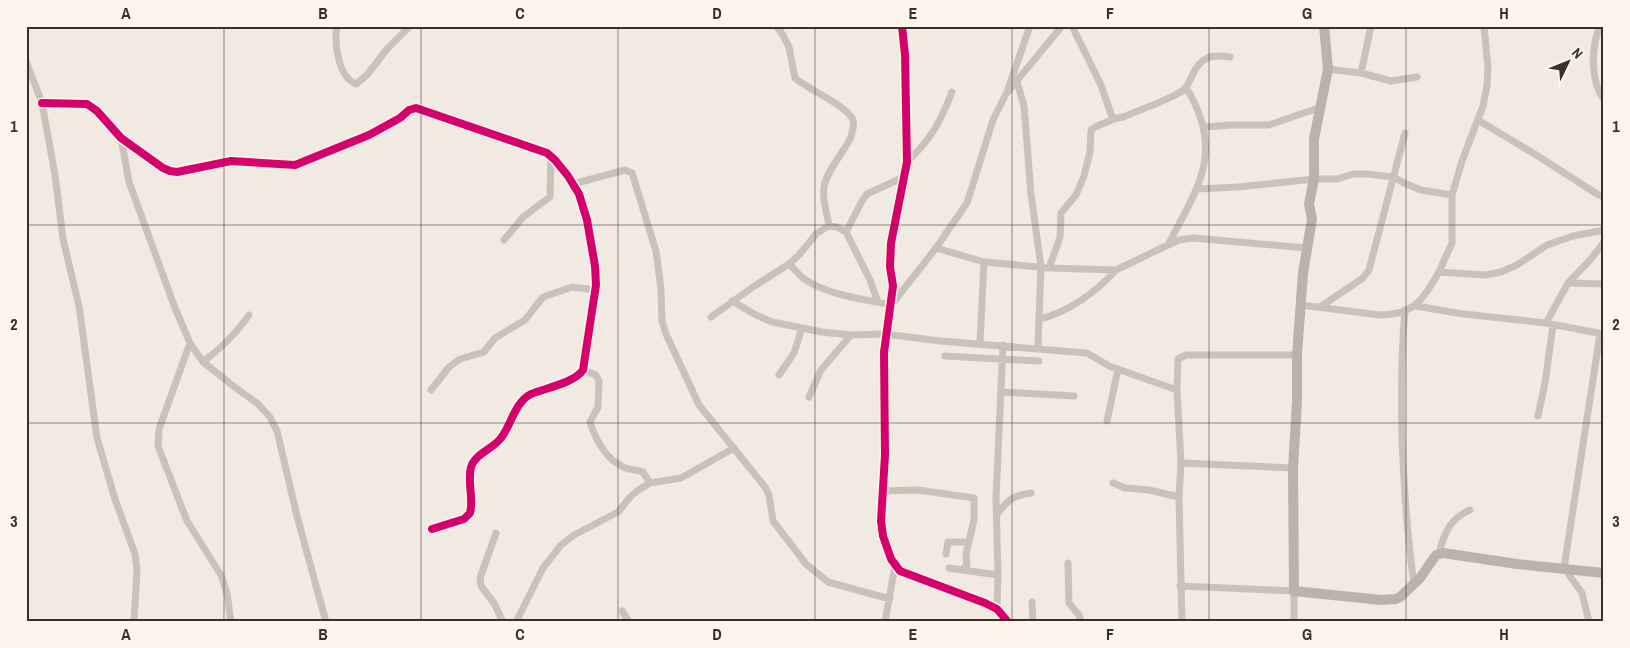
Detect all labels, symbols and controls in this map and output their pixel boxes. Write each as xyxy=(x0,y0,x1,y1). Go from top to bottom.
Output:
text: A xyxy=(121,2,131,24)
text: B xyxy=(318,2,328,24)
text: C xyxy=(515,2,525,24)
text: D xyxy=(712,2,722,24)
text: E xyxy=(909,2,918,24)
text: F xyxy=(1106,2,1114,24)
text: G xyxy=(1302,2,1312,24)
text: H xyxy=(1499,2,1509,24)
north arrow xyxy=(1542,38,1592,88)
text: N xyxy=(1568,44,1587,62)
text: 1 xyxy=(10,115,18,137)
text: 1 xyxy=(1612,115,1620,137)
text: 2 xyxy=(10,313,18,335)
text: 2 xyxy=(1612,313,1620,335)
text: 3 xyxy=(10,510,18,532)
text: 3 xyxy=(1612,510,1620,532)
text: A xyxy=(121,623,131,645)
text: B xyxy=(318,623,328,645)
text: C xyxy=(515,623,525,645)
text: D xyxy=(712,623,722,645)
text: E xyxy=(909,623,918,645)
text: F xyxy=(1106,623,1114,645)
text: G xyxy=(1302,623,1312,645)
text: H xyxy=(1499,623,1509,645)

